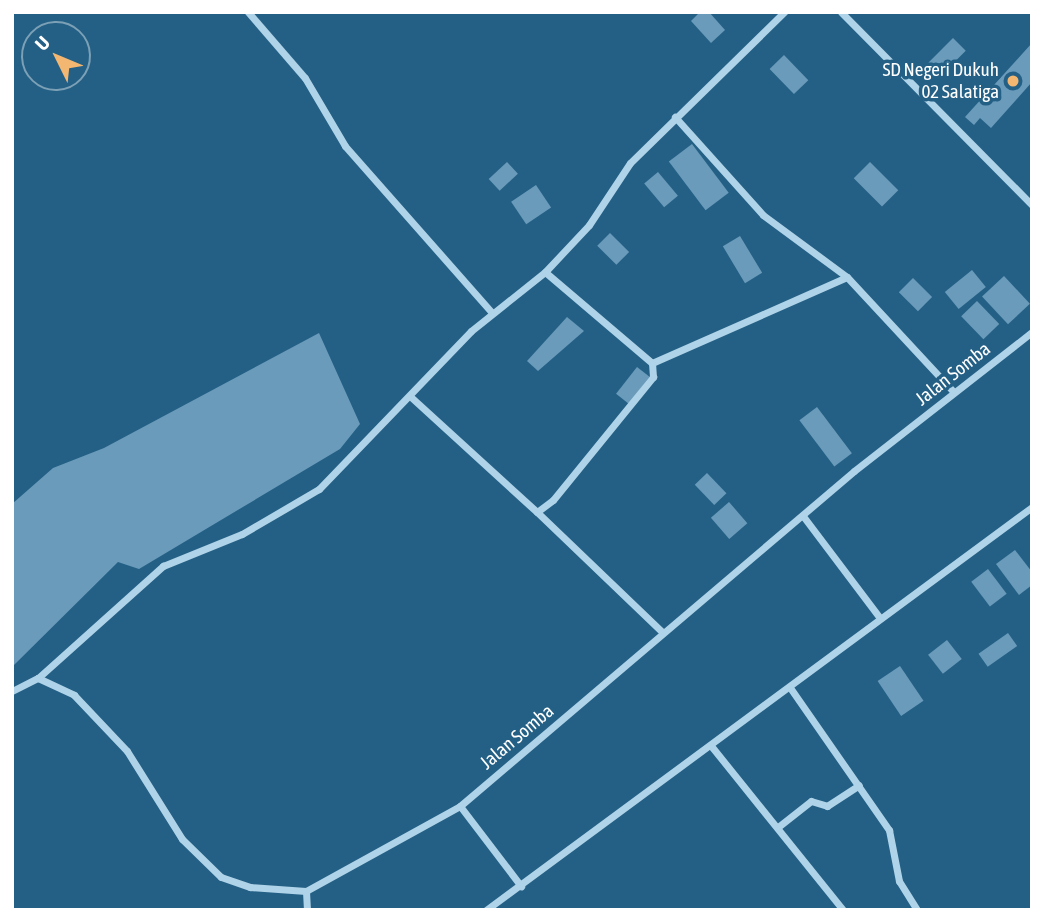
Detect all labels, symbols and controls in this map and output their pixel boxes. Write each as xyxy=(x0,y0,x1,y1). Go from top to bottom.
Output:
north arrow xyxy=(21,21,91,91)
text: U xyxy=(30,31,54,55)
place label: SD Negeri Dukuh 02 Salatiga xyxy=(882,59,999,103)
marker: SD Negeri Dukuh 02 Salatiga xyxy=(1005,73,1021,89)
street label: Jalan Somba xyxy=(911,338,995,410)
street label: Jalan Somba xyxy=(476,700,558,774)

